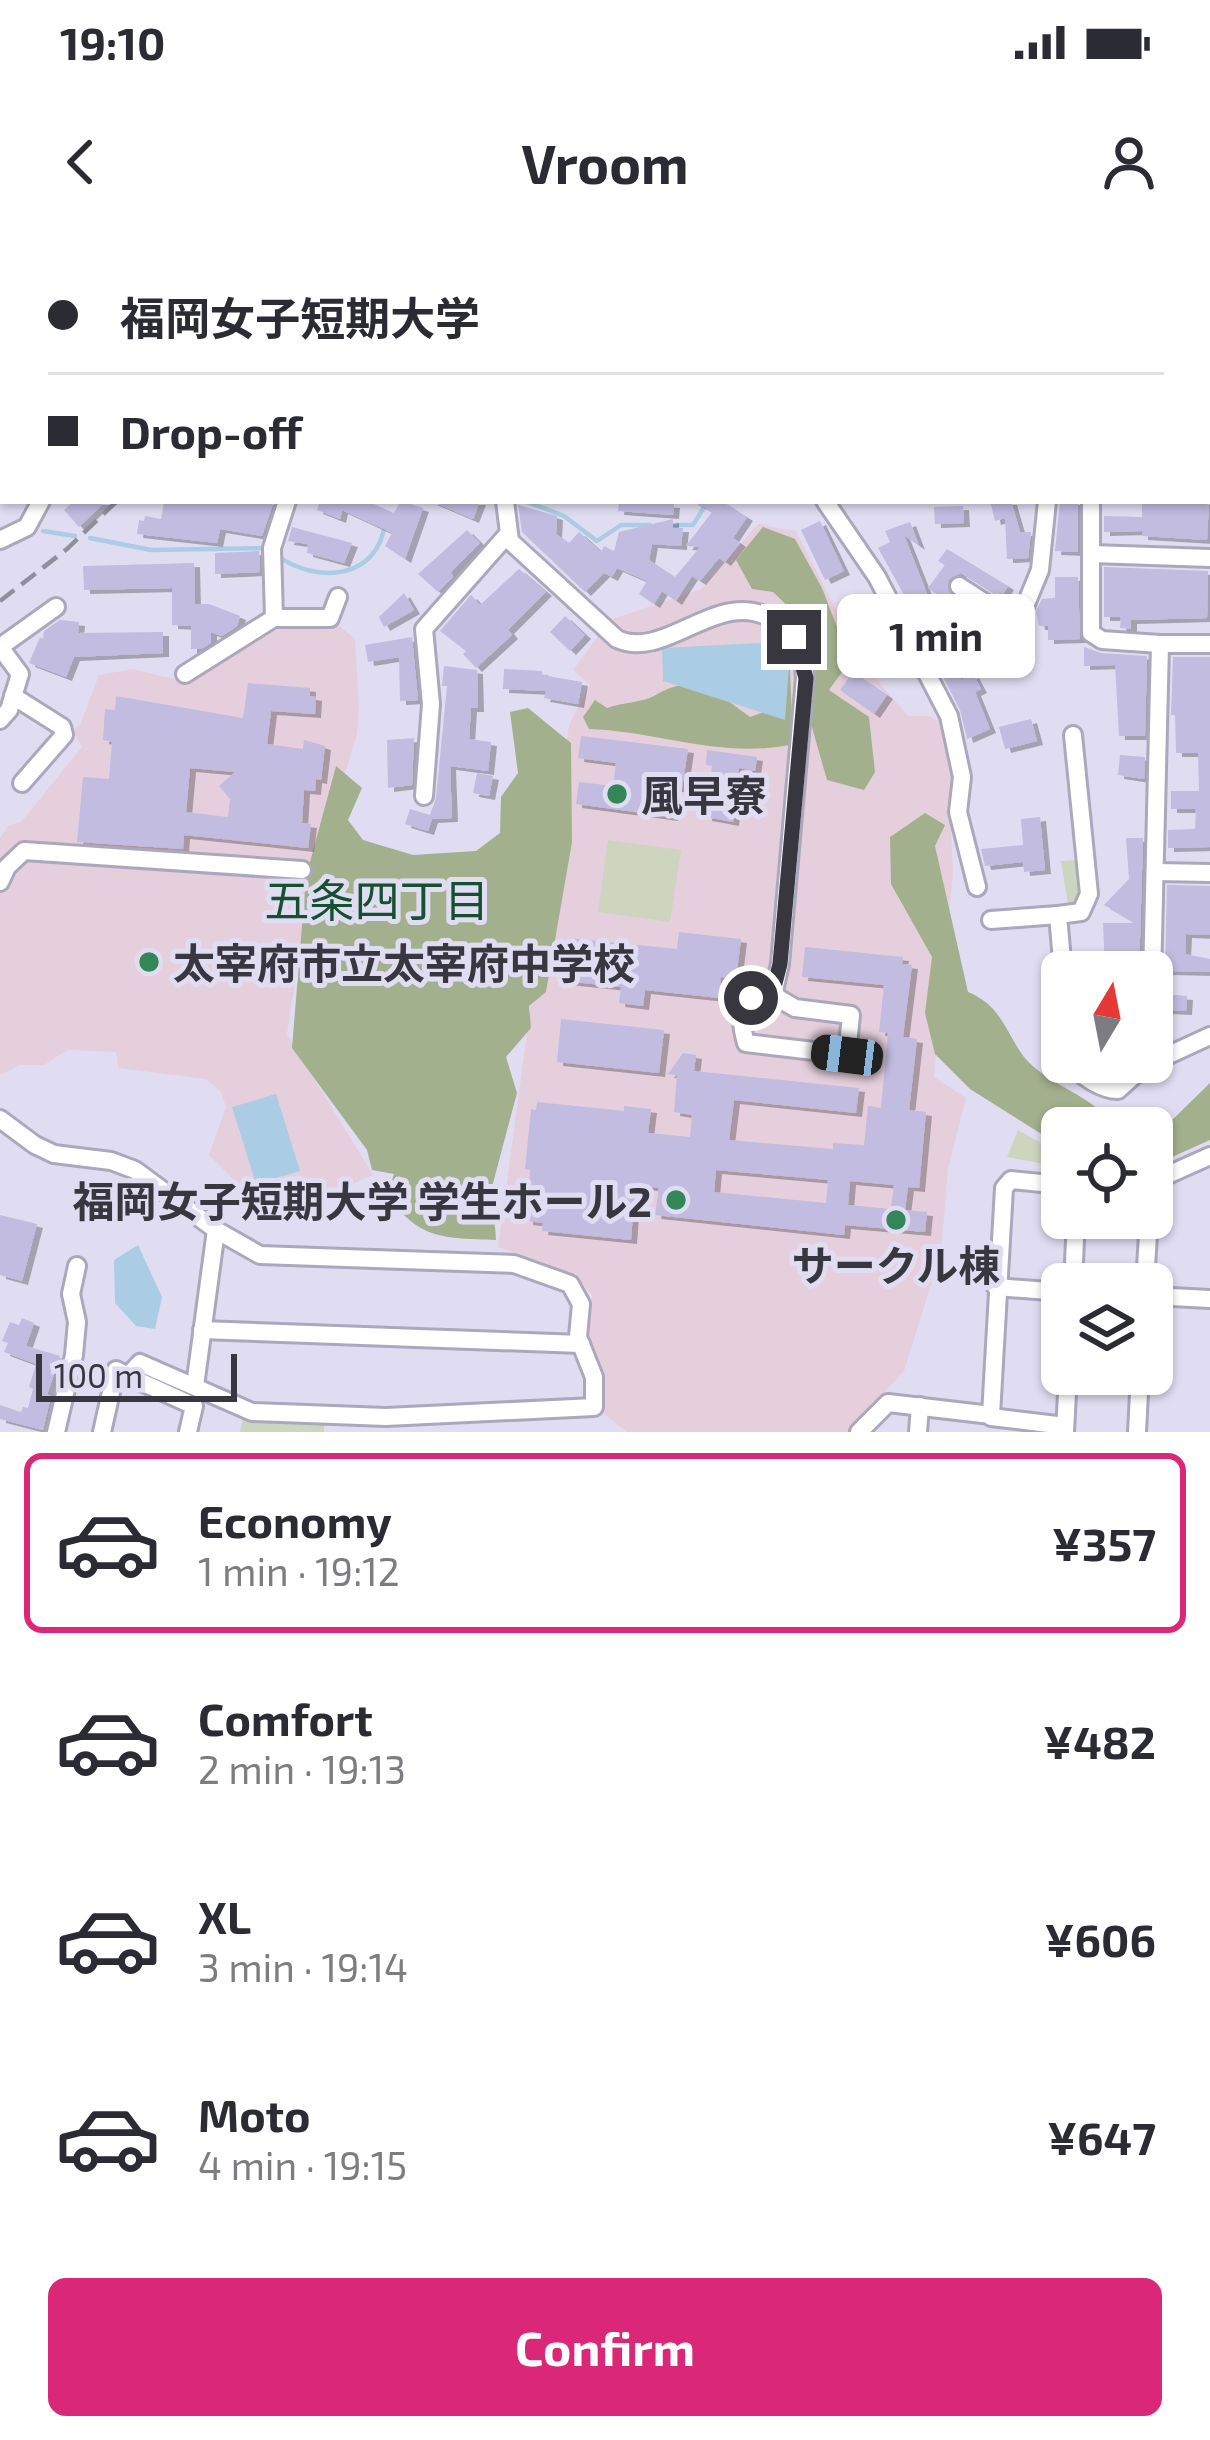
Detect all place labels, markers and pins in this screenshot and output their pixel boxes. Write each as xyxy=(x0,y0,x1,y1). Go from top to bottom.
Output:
place label: 風早寮 xyxy=(641,769,767,819)
marker: 風早寮 xyxy=(604,781,630,807)
place label: 太宰府市立太宰府中学校 xyxy=(173,937,635,987)
marker: 太宰府市立太宰府中学校 xyxy=(136,949,162,975)
place label: 福岡女子短期大学 学生ホール2 xyxy=(73,1175,652,1225)
marker: 福岡女子短期大学 学生ホール2 xyxy=(663,1187,689,1213)
marker: サークル棟 xyxy=(883,1207,909,1233)
place label: サークル棟 xyxy=(792,1239,1000,1289)

